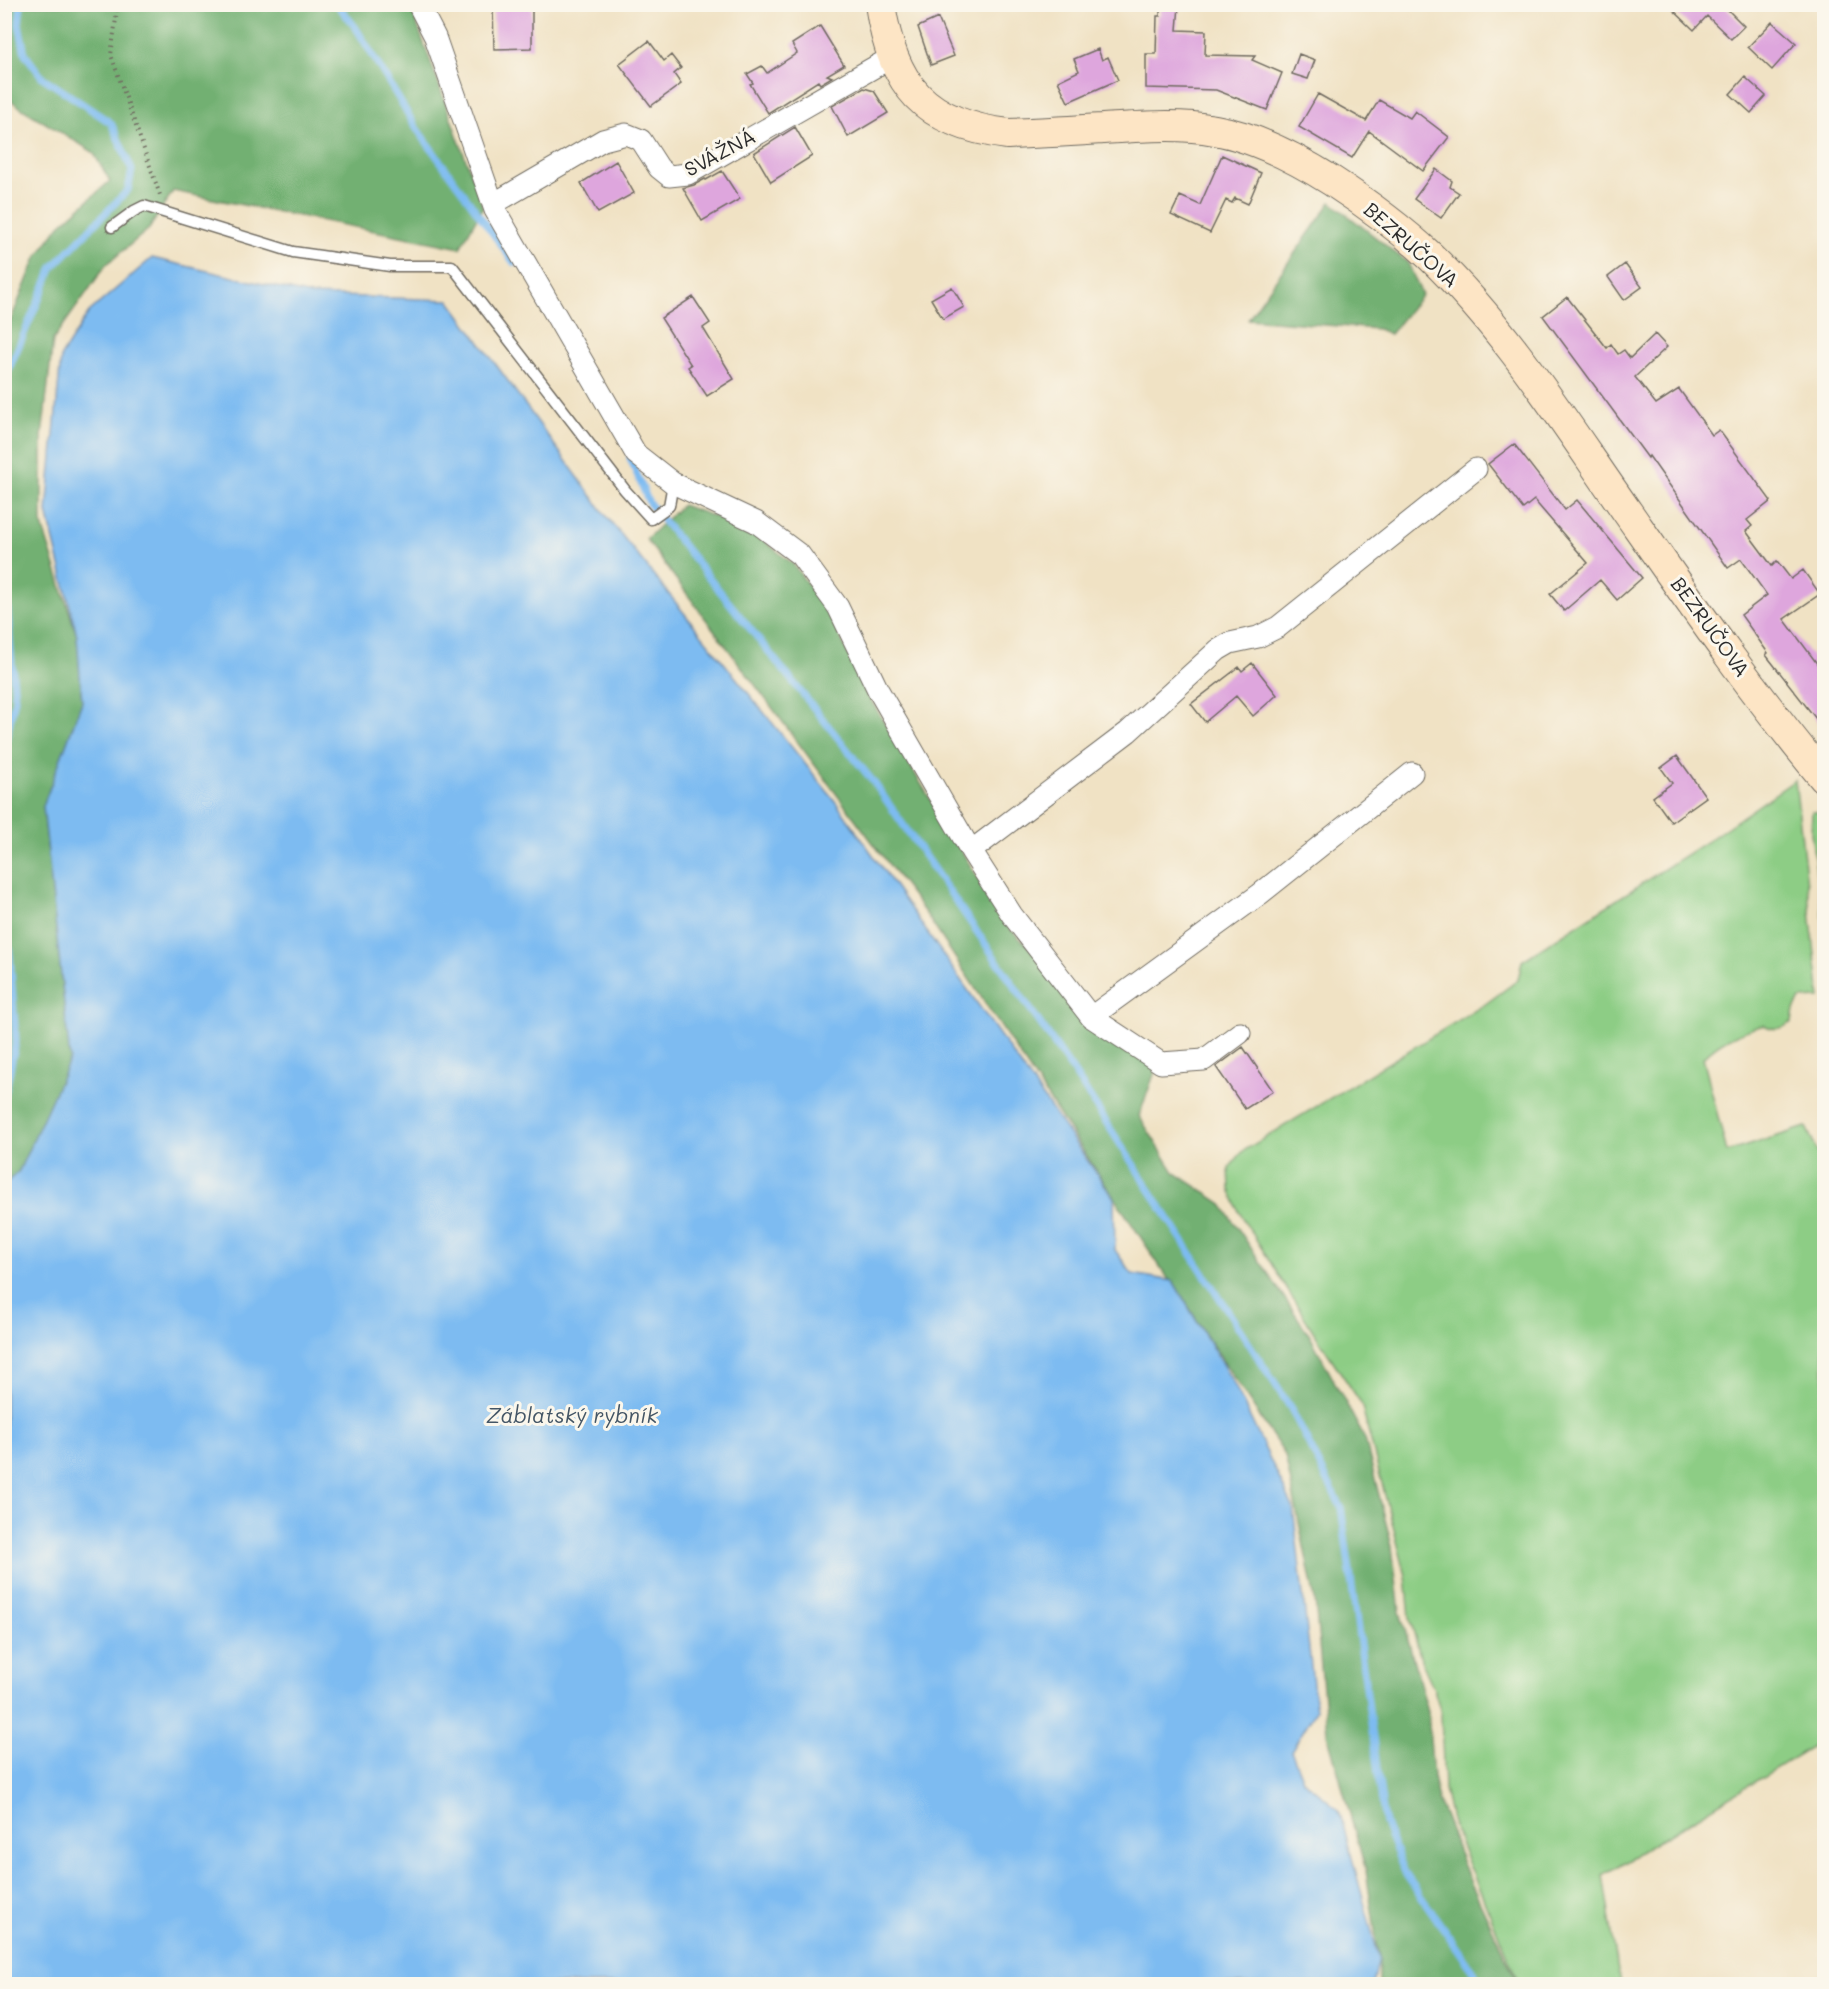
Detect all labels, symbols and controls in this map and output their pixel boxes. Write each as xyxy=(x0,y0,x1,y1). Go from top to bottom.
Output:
street label: SVÁŽNÁ xyxy=(679,123,760,182)
street label: BEZRUČOVA xyxy=(1359,196,1464,293)
street label: BEZRUČOVA xyxy=(1666,571,1756,682)
water label: Záblatský rybník xyxy=(486,1401,659,1428)

